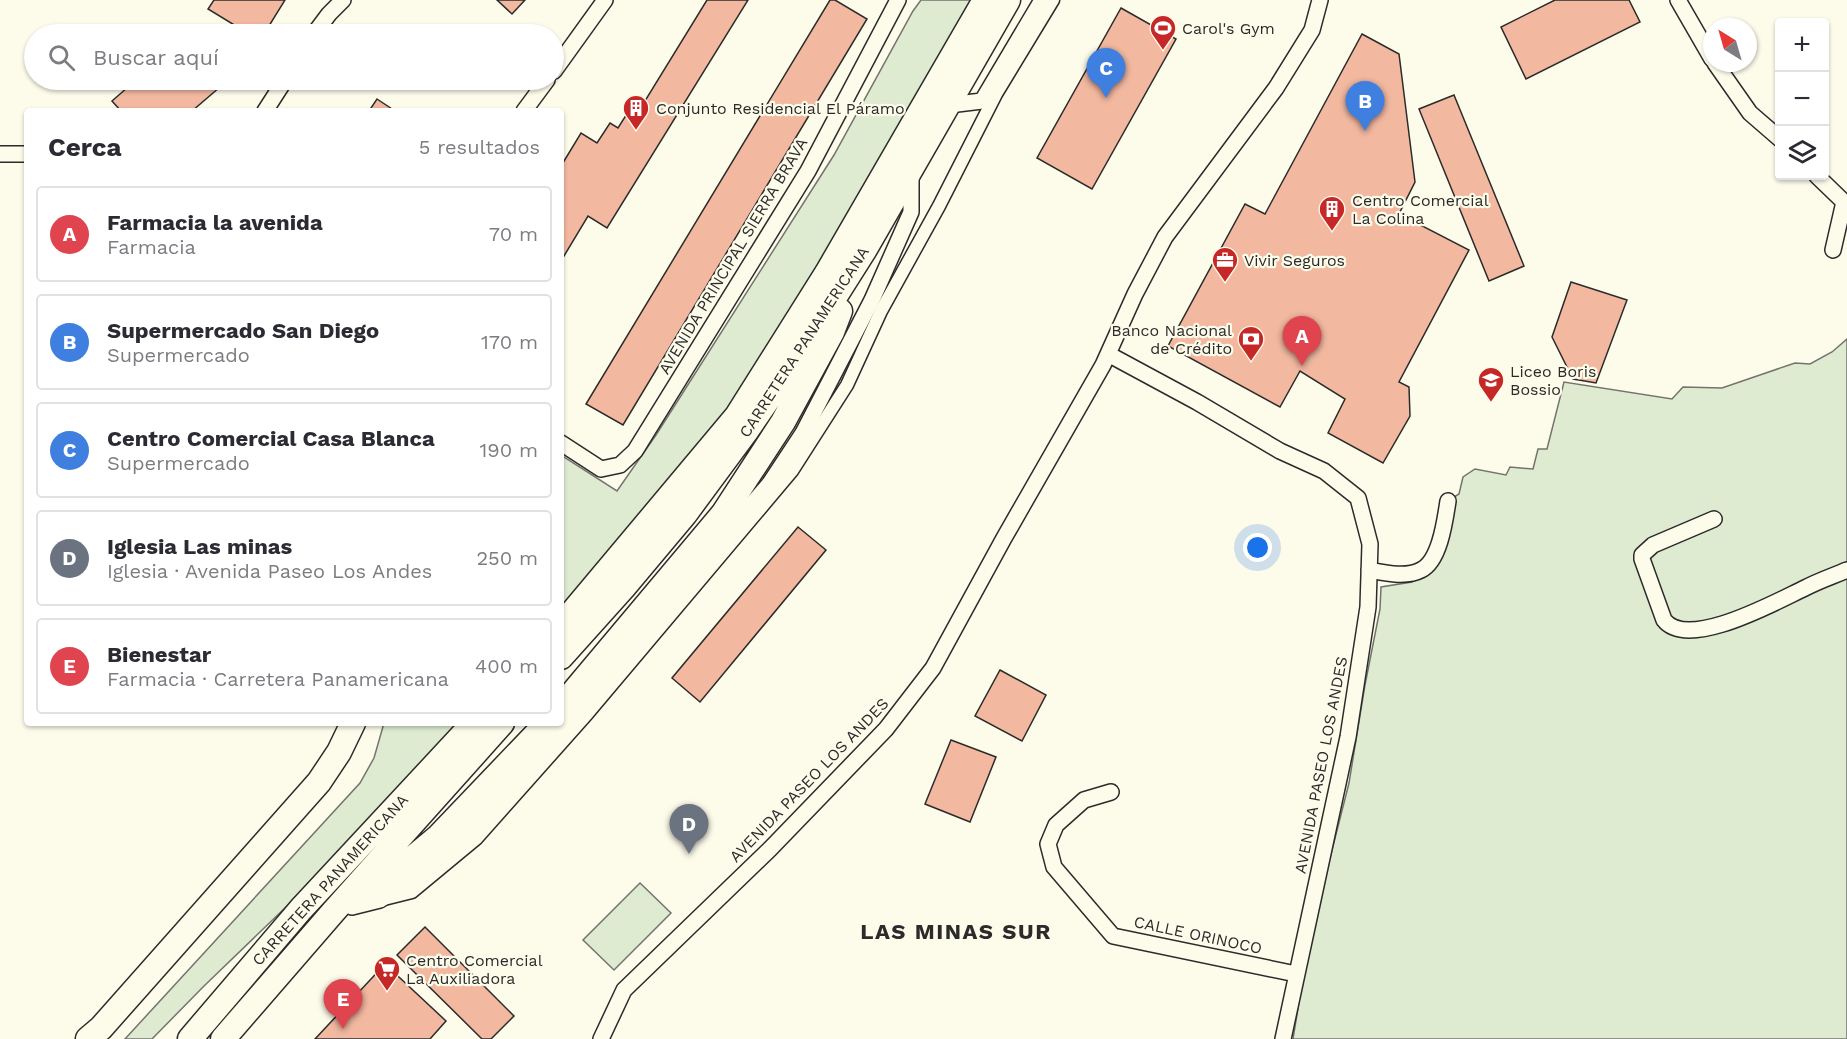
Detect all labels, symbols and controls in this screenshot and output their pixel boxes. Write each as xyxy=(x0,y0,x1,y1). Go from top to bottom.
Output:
sports icon: Carol's Gym xyxy=(1148,13,1178,51)
north arrow xyxy=(1703,18,1757,72)
map controls xyxy=(1775,18,1829,180)
button: + xyxy=(1775,18,1829,72)
place label: Carol's Gym xyxy=(1182,19,1275,38)
search box xyxy=(24,24,564,90)
icon: search xyxy=(45,41,78,74)
text: Buscar aquí xyxy=(93,45,219,70)
pin: C xyxy=(1086,48,1126,98)
button: − xyxy=(1775,72,1829,126)
pin: B xyxy=(1346,82,1384,131)
building icon: Conjunto Residencial El Páramo xyxy=(621,93,651,131)
place label: Conjunto Residencial El Páramo xyxy=(656,99,905,118)
button: layers xyxy=(1775,126,1829,180)
text: Cerca xyxy=(48,132,122,162)
street label: AVENIDA PRINCIPAL SIERRA BRAVA xyxy=(655,134,812,378)
text: 5 resultados xyxy=(419,135,540,159)
place label: Centro Comercial La Colina xyxy=(1352,191,1489,228)
building icon: Centro Comercial La Colina xyxy=(1317,194,1347,232)
text: Farmacia la avenida xyxy=(107,210,323,235)
text: A xyxy=(63,222,76,246)
text: 70 m xyxy=(489,222,538,246)
text: Farmacia xyxy=(107,235,196,259)
street label: CARRETERA PANAMERICANA xyxy=(735,243,873,441)
office icon: Vivir Seguros xyxy=(1210,245,1240,283)
place label: Vivir Seguros xyxy=(1244,251,1345,270)
pin: A xyxy=(1282,316,1322,366)
text: Supermercado San Diego xyxy=(107,318,379,343)
place label: Banco Nacional de Crédito xyxy=(1111,321,1232,358)
bank icon: Banco Nacional de Crédito xyxy=(1236,324,1266,362)
text: B xyxy=(63,330,76,354)
text: 170 m xyxy=(481,330,538,354)
text: Supermercado xyxy=(107,343,250,367)
place label: Liceo Boris Bossio xyxy=(1510,362,1596,399)
school or university icon: Liceo Boris Bossio xyxy=(1476,365,1506,403)
text: Centro Comercial Casa Blanca xyxy=(107,426,435,451)
text: C xyxy=(63,438,76,462)
text: 190 m xyxy=(480,438,538,462)
text: Supermercado xyxy=(107,451,250,475)
your location xyxy=(1243,533,1272,562)
text: Iglesia Las minas xyxy=(107,534,292,559)
text: D xyxy=(62,546,77,570)
text: 250 m xyxy=(476,546,538,570)
text: Iglesia · Avenida Paseo Los Andes xyxy=(107,559,432,583)
text: Bienestar xyxy=(107,642,211,667)
text: E xyxy=(63,654,76,678)
text: 400 m xyxy=(475,654,538,678)
street label: AVENIDA PASEO LOS ANDES xyxy=(1291,655,1351,875)
text: Farmacia · Carretera Panamericana xyxy=(107,667,449,691)
street label: AVENIDA PASEO LOS ANDES xyxy=(725,694,893,866)
street label: CARRETERA PANAMERICANA xyxy=(248,790,412,970)
pin: D xyxy=(670,804,708,854)
street label: CALLE ORINOCO xyxy=(1132,912,1264,958)
district label: LAS MINAS SUR xyxy=(860,919,1052,944)
place label: Centro Comercial La Auxiliadora xyxy=(406,951,543,988)
supermarket icon: Centro Comercial La Auxiliadora xyxy=(372,954,402,992)
pin: E xyxy=(324,980,362,1029)

